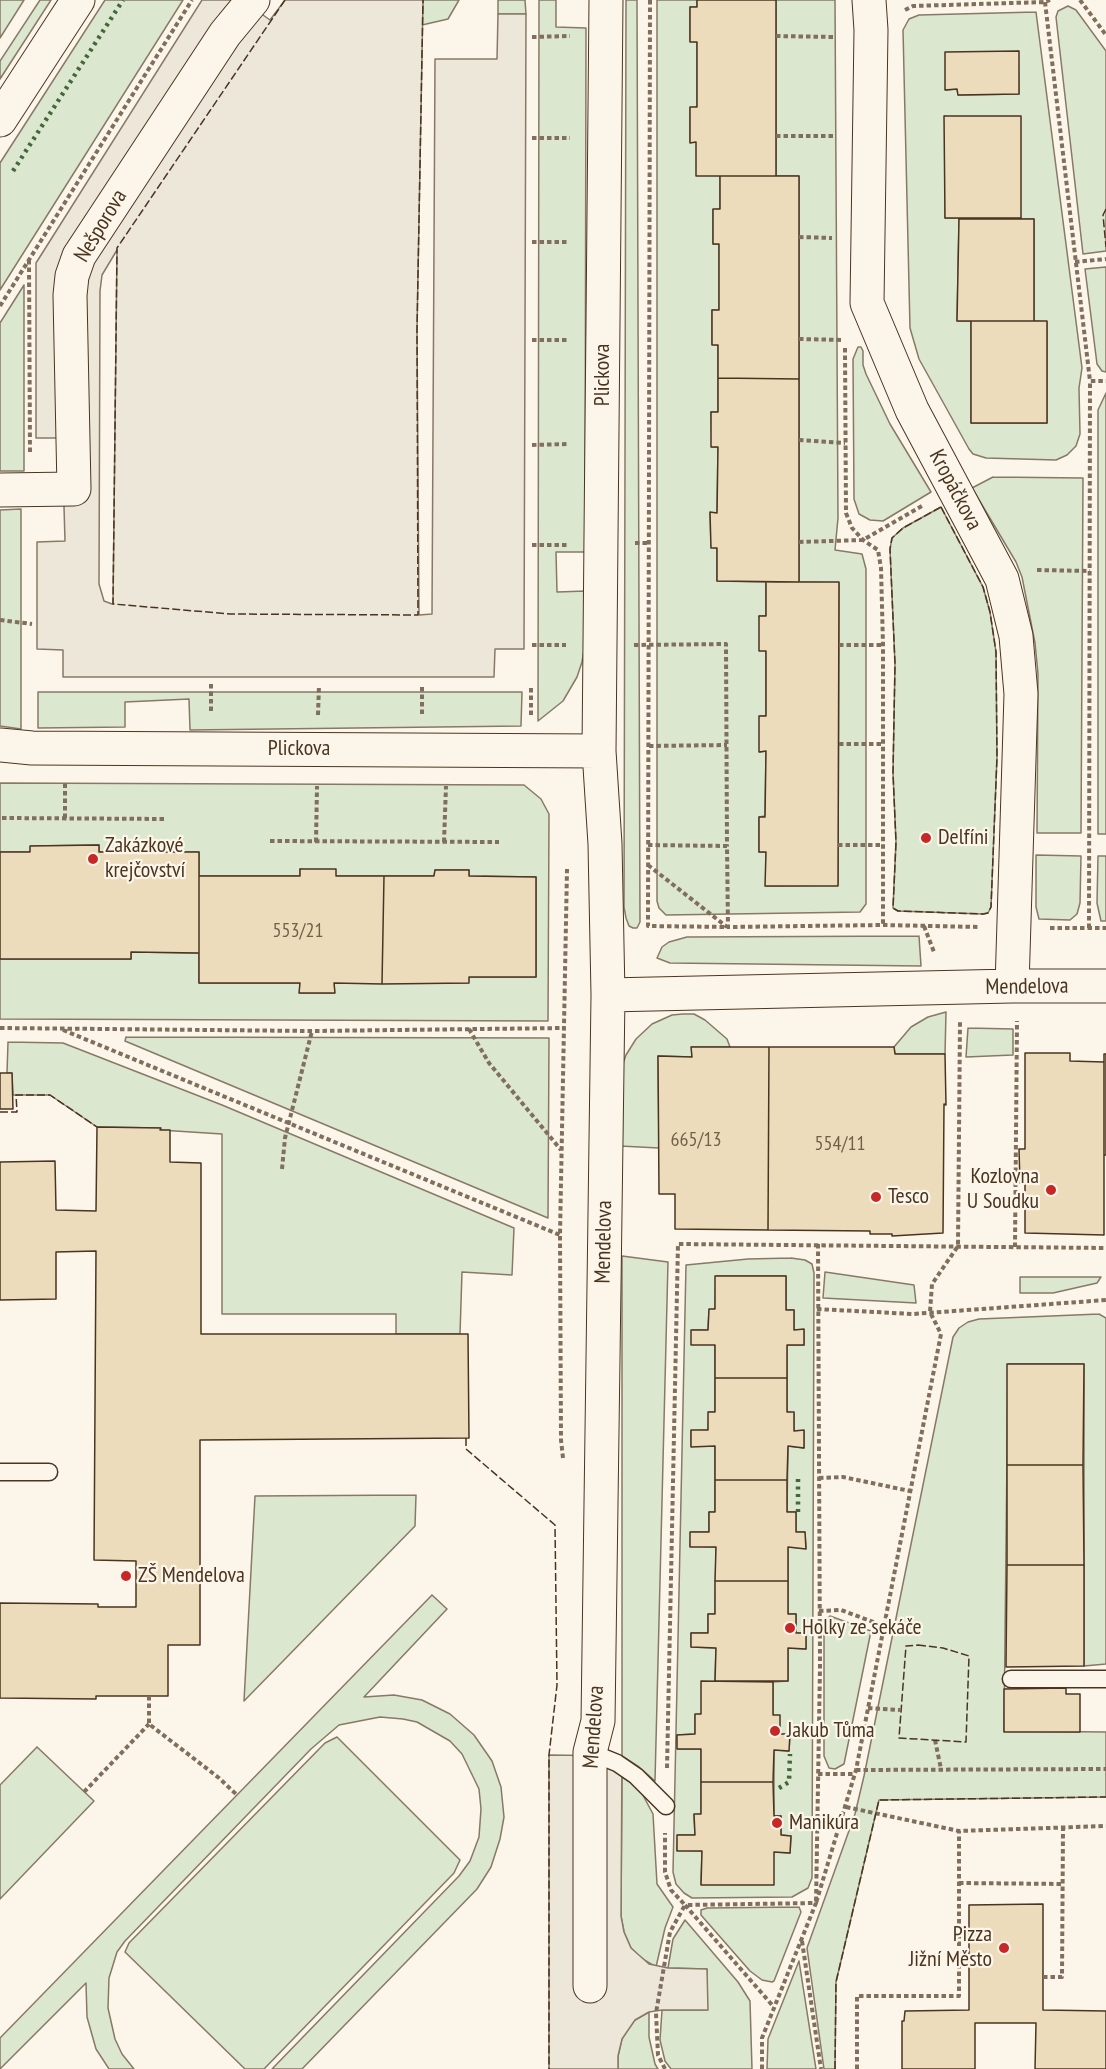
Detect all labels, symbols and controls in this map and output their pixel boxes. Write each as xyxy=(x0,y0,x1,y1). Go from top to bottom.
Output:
street label: Nešporova xyxy=(69,185,133,267)
street label: Plickova xyxy=(590,344,616,406)
street label: Kropáčkova xyxy=(923,445,987,535)
street label: Plickova xyxy=(268,736,330,762)
place label: Delfíni xyxy=(938,825,989,851)
marker: Delfíni xyxy=(919,831,933,845)
place label: Zakázkové krejčovství xyxy=(105,833,185,884)
marker: Zakázkové krejčovství xyxy=(86,852,100,866)
house number: 553/21 xyxy=(273,919,323,943)
street label: Mendelova xyxy=(985,973,1069,1001)
house number: 665/13 xyxy=(671,1128,721,1152)
house number: 554/11 xyxy=(815,1132,865,1156)
place label: Kozlovna U Soudku xyxy=(967,1164,1039,1216)
marker: Kozlovna U Soudku xyxy=(1044,1183,1058,1197)
place label: Tesco xyxy=(888,1184,929,1210)
marker: Tesco xyxy=(869,1190,883,1204)
street label: Mendelova xyxy=(590,1200,618,1284)
place label: ZŠ Mendelova xyxy=(138,1563,245,1589)
marker: ZŠ Mendelova xyxy=(119,1569,133,1583)
place label: Holky ze sekáče xyxy=(802,1615,922,1641)
marker: Holky ze sekáče xyxy=(783,1621,797,1635)
street label: Mendelova xyxy=(578,1685,610,1769)
place label: Jakub Tůma xyxy=(787,1718,875,1744)
marker: Jakub Tůma xyxy=(768,1724,782,1738)
place label: Manikúra xyxy=(789,1810,859,1836)
marker: Manikúra xyxy=(770,1816,784,1830)
place label: Pizza Jižní Město xyxy=(909,1922,992,1974)
marker: Pizza Jižní Město xyxy=(997,1941,1011,1955)

